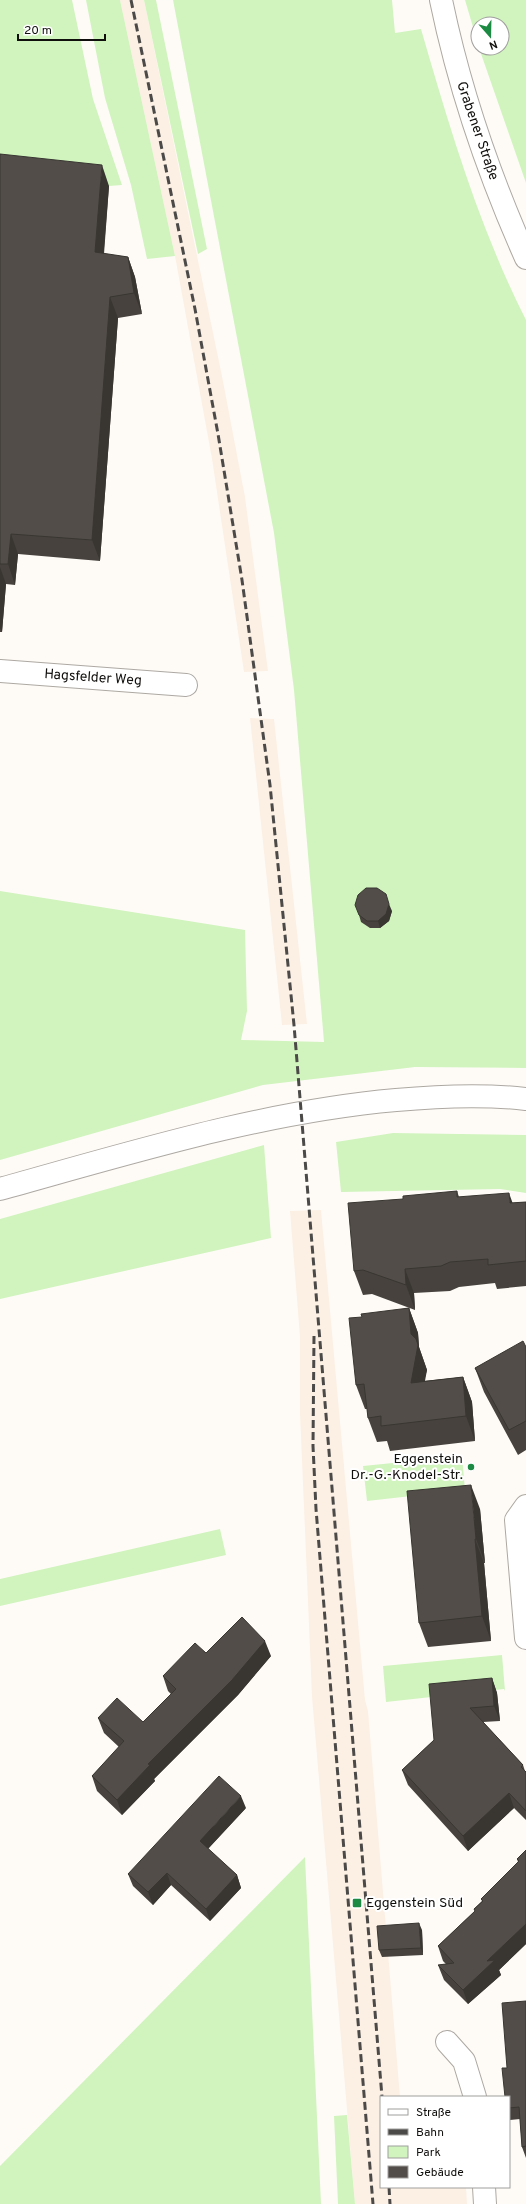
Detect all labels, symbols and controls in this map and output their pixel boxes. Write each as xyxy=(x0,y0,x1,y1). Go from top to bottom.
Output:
scale bar xyxy=(18,16,105,42)
north arrow xyxy=(470,16,510,56)
text: 20 m xyxy=(24,23,52,39)
text: N xyxy=(487,37,499,52)
street label: Grabener Straße xyxy=(452,79,502,183)
street label: Hagsfelder Weg xyxy=(44,666,142,690)
place label: Eggenstein Dr.-G.-Knodel-Str. xyxy=(350,1451,463,1484)
marker: Eggenstein Dr.-G.-Knodel-Str. xyxy=(466,1462,476,1472)
place label: Eggenstein Süd xyxy=(366,1895,463,1912)
marker: Eggenstein Süd xyxy=(351,1897,363,1909)
legend xyxy=(380,2096,510,2188)
text: Straße xyxy=(416,2105,451,2121)
text: Bahn xyxy=(416,2125,444,2141)
text: Park xyxy=(416,2145,441,2161)
text: Gebäude xyxy=(416,2165,464,2181)

